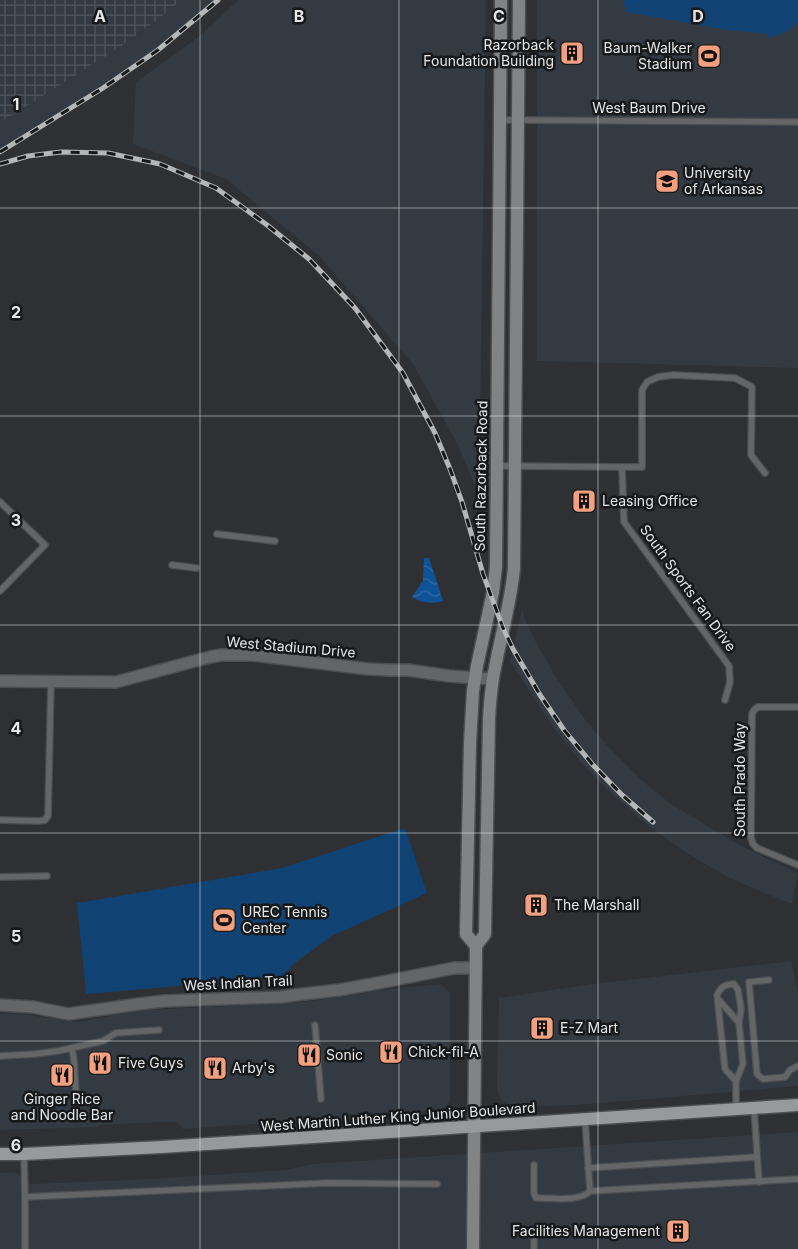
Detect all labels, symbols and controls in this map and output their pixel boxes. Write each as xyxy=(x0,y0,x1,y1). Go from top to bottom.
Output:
text: A xyxy=(94,6,106,26)
text: B xyxy=(294,6,304,26)
text: C xyxy=(493,6,505,26)
text: D xyxy=(692,6,704,26)
place label: Razorback Foundation Building xyxy=(423,36,554,69)
place label: Baum-Walker Stadium xyxy=(604,39,692,72)
building icon: Razorback Foundation Building xyxy=(559,40,585,66)
sports icon: Baum-Walker Stadium xyxy=(696,43,722,69)
text: 1 xyxy=(13,94,19,114)
street label: West Baum Drive xyxy=(592,99,706,116)
place label: University of Arkansas xyxy=(684,164,763,197)
school or university icon: University of Arkansas xyxy=(654,168,680,194)
text: 2 xyxy=(11,302,21,322)
street label: South Razorback Road xyxy=(471,401,490,551)
building icon: Leasing Office xyxy=(571,488,597,514)
place label: Leasing Office xyxy=(602,492,698,509)
text: 3 xyxy=(11,510,21,530)
street label: South Sports Fan Drive xyxy=(637,521,740,654)
street label: West Stadium Drive xyxy=(226,632,356,661)
text: 4 xyxy=(11,718,22,738)
street label: South Prado Way xyxy=(731,723,748,837)
building icon: The Marshall xyxy=(523,892,549,918)
place label: The Marshall xyxy=(554,896,640,913)
place label: UREC Tennis Center xyxy=(242,903,327,936)
sports icon: UREC Tennis Center xyxy=(211,907,237,933)
text: 5 xyxy=(11,926,21,946)
street label: West Indian Trail xyxy=(183,971,293,994)
building icon: E-Z Mart xyxy=(529,1015,555,1041)
place label: E-Z Mart xyxy=(560,1019,619,1036)
restaurant icon: Chick-fil-A xyxy=(378,1039,404,1065)
restaurant icon: Sonic xyxy=(296,1042,322,1068)
place label: Chick-fil-A xyxy=(408,1043,479,1060)
place label: Sonic xyxy=(326,1046,363,1063)
restaurant icon: Five Guys xyxy=(87,1050,113,1076)
place label: Five Guys xyxy=(118,1054,183,1071)
restaurant icon: Arby's xyxy=(202,1055,228,1081)
place label: Arby's xyxy=(232,1059,275,1076)
restaurant icon: Ginger Rice and Noodle Bar xyxy=(49,1062,75,1088)
place label: Ginger Rice and Noodle Bar xyxy=(11,1090,113,1123)
street label: West Martin Luther King Junior Boulevard xyxy=(260,1098,536,1135)
text: 6 xyxy=(11,1135,21,1155)
building icon: Facilities Management xyxy=(665,1218,691,1244)
place label: Facilities Management xyxy=(512,1222,660,1239)

